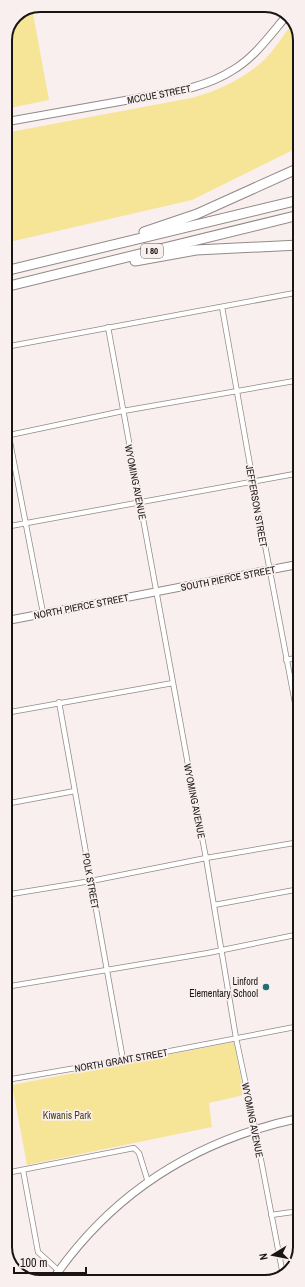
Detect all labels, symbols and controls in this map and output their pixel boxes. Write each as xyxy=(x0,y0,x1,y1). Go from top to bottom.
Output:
street label: MCCUE STREET xyxy=(126,82,192,107)
road number: I 80 xyxy=(141,244,163,258)
street label: WYOMING AVENUE xyxy=(122,444,149,521)
street label: JEFFERSON STREET xyxy=(243,464,270,548)
street label: SOUTH PIERCE STREET xyxy=(180,563,277,594)
street label: NORTH PIERCE STREET xyxy=(33,591,130,622)
street label: WYOMING AVENUE xyxy=(181,763,208,840)
street label: POLK STREET xyxy=(79,852,102,910)
place label: Linford Elementary School xyxy=(189,975,258,1000)
marker: Linford Elementary School xyxy=(261,982,271,992)
street label: NORTH GRANT STREET xyxy=(73,1046,169,1075)
street label: WYOMING AVENUE xyxy=(239,1082,266,1159)
park label: Kiwanis Park xyxy=(43,1109,92,1122)
north arrow xyxy=(253,1235,293,1275)
scale bar xyxy=(14,1249,86,1275)
text: N xyxy=(256,1252,271,1261)
text: 100 m xyxy=(20,1255,47,1271)

